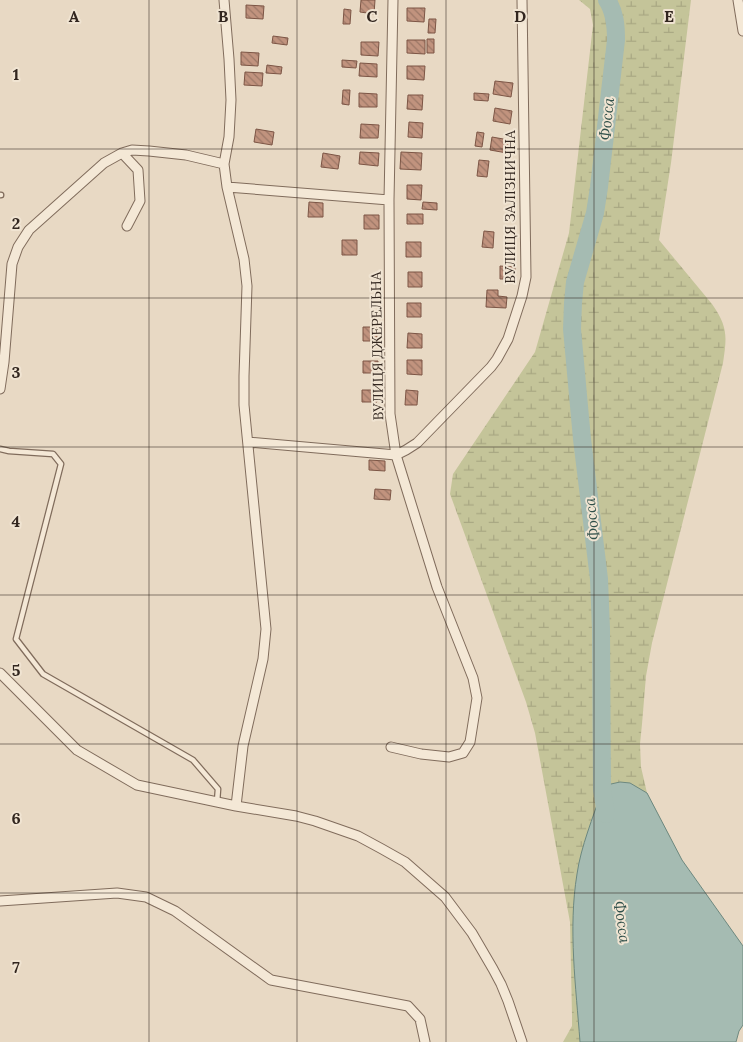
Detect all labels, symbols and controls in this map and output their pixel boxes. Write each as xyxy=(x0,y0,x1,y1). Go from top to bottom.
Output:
text: A xyxy=(69,6,80,26)
text: B xyxy=(218,6,229,26)
text: C xyxy=(366,6,378,26)
text: D xyxy=(514,6,526,26)
text: E xyxy=(664,6,674,26)
text: 1 xyxy=(13,64,19,84)
water label: Фосса xyxy=(595,96,618,141)
street label: ВУЛИЦЯ ЗАЛІЗНИЧНА xyxy=(501,130,519,284)
text: 2 xyxy=(12,213,20,233)
street label: ВУЛИЦЯ ДЖЕРЕЛЬНА xyxy=(367,271,387,421)
text: 3 xyxy=(12,362,21,382)
water label: Фосса xyxy=(580,496,603,541)
text: 4 xyxy=(12,511,21,531)
text: 5 xyxy=(12,660,21,680)
text: 6 xyxy=(11,808,21,828)
water label: Фосса xyxy=(610,900,635,945)
text: 7 xyxy=(12,957,20,977)

